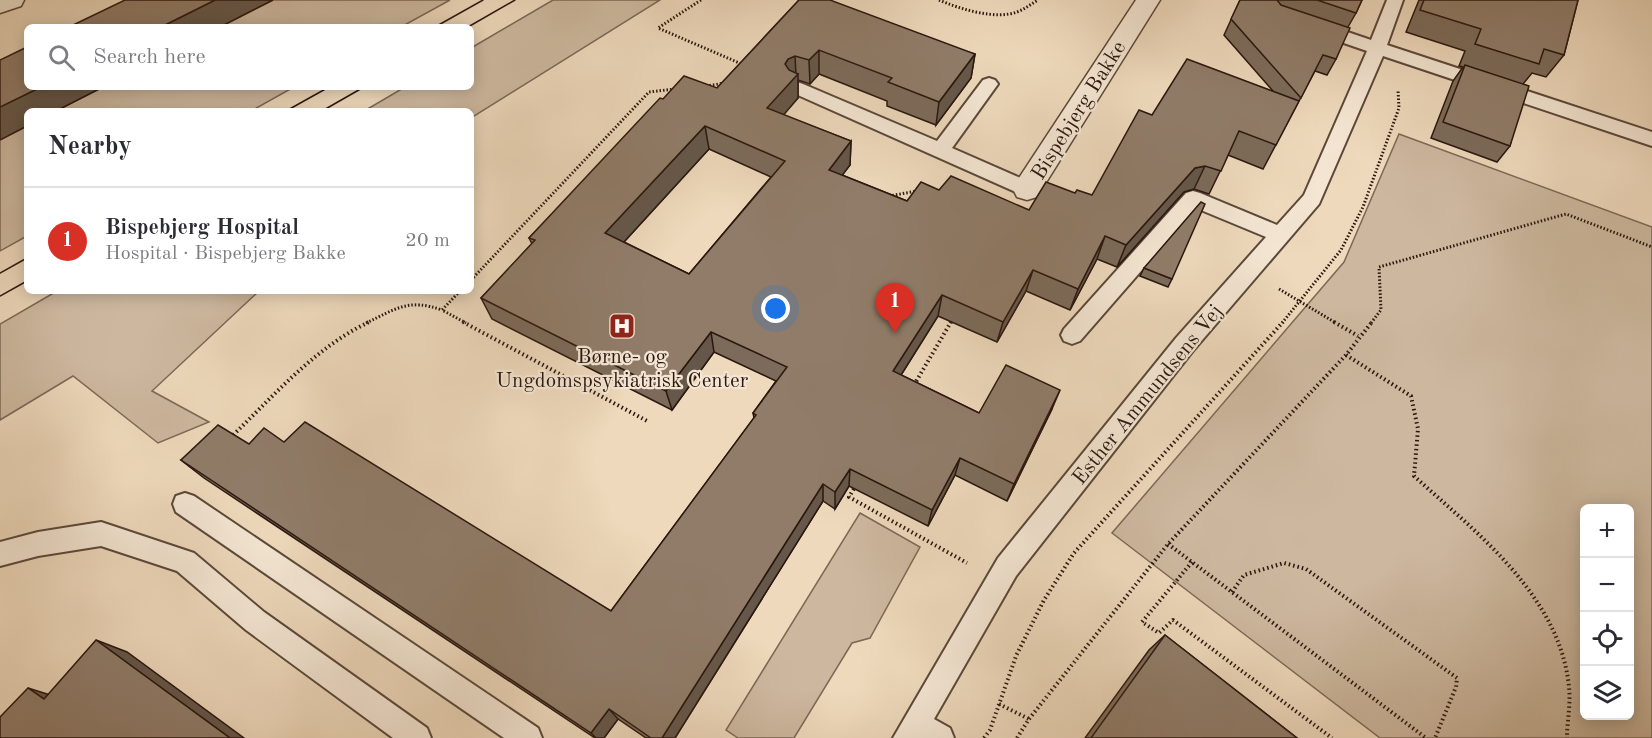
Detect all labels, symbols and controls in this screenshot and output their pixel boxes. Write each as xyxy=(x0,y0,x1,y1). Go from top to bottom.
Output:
search box xyxy=(24,24,474,90)
street label: Bispebjerg Bakke xyxy=(1028,38,1130,184)
icon: search xyxy=(45,41,78,74)
text: Search here xyxy=(93,46,206,68)
text: Nearby xyxy=(48,134,132,160)
text: Bispebjerg Hospital xyxy=(105,217,299,239)
text: 1 xyxy=(62,231,73,251)
text: 20 m xyxy=(405,231,450,251)
text: Hospital · Bispebjerg Bakke xyxy=(105,244,346,264)
pin: 1 xyxy=(876,284,914,333)
your location xyxy=(761,294,790,323)
street label: Esther Ammundsens Vej xyxy=(1069,301,1227,489)
hospital icon: Børne- og Ungdomspsykiatrisk Center xyxy=(607,311,637,341)
place label: Børne- og Ungdomspsykiatrisk Center xyxy=(496,347,749,392)
map controls xyxy=(1580,504,1634,720)
button: + xyxy=(1580,504,1634,558)
button: − xyxy=(1580,558,1634,612)
button: locate xyxy=(1580,612,1634,666)
button: layers xyxy=(1580,666,1634,720)

